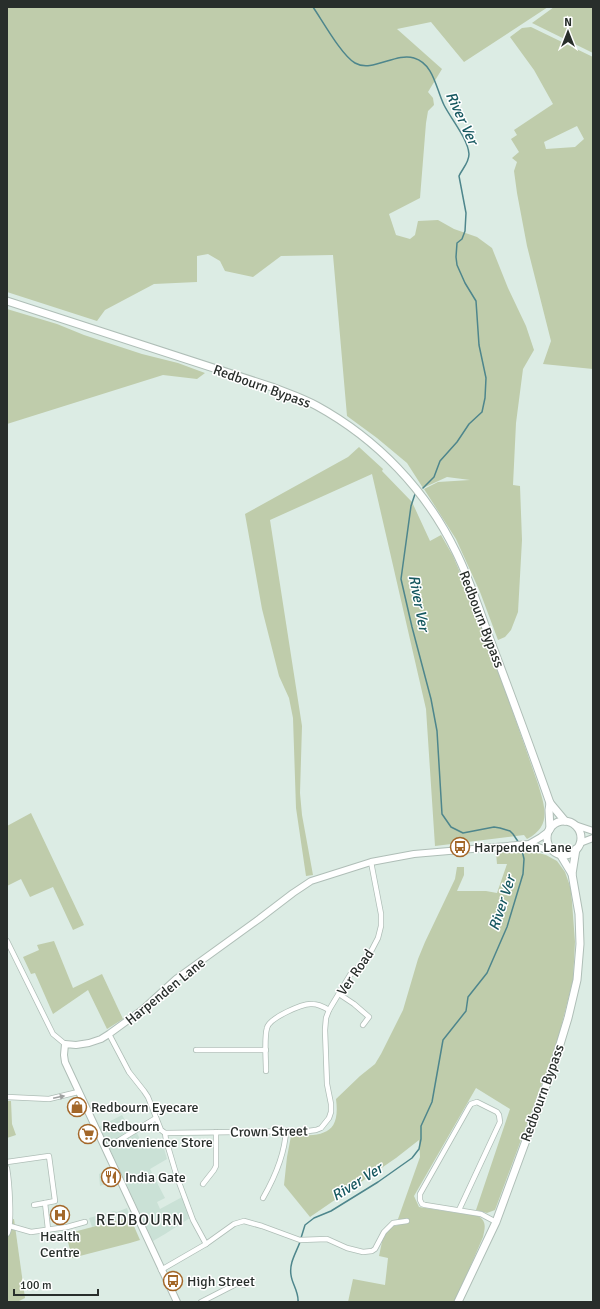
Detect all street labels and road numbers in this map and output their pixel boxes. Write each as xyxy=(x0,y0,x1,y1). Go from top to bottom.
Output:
street label: Redbourn Bypass xyxy=(211,361,313,412)
street label: Redbourn Bypass xyxy=(455,568,508,670)
street label: Ver Road xyxy=(333,946,377,999)
street label: Harpenden Lane xyxy=(122,954,209,1029)
street label: Redbourn Bypass xyxy=(517,1042,568,1144)
street label: Crown Street xyxy=(230,1122,308,1141)

